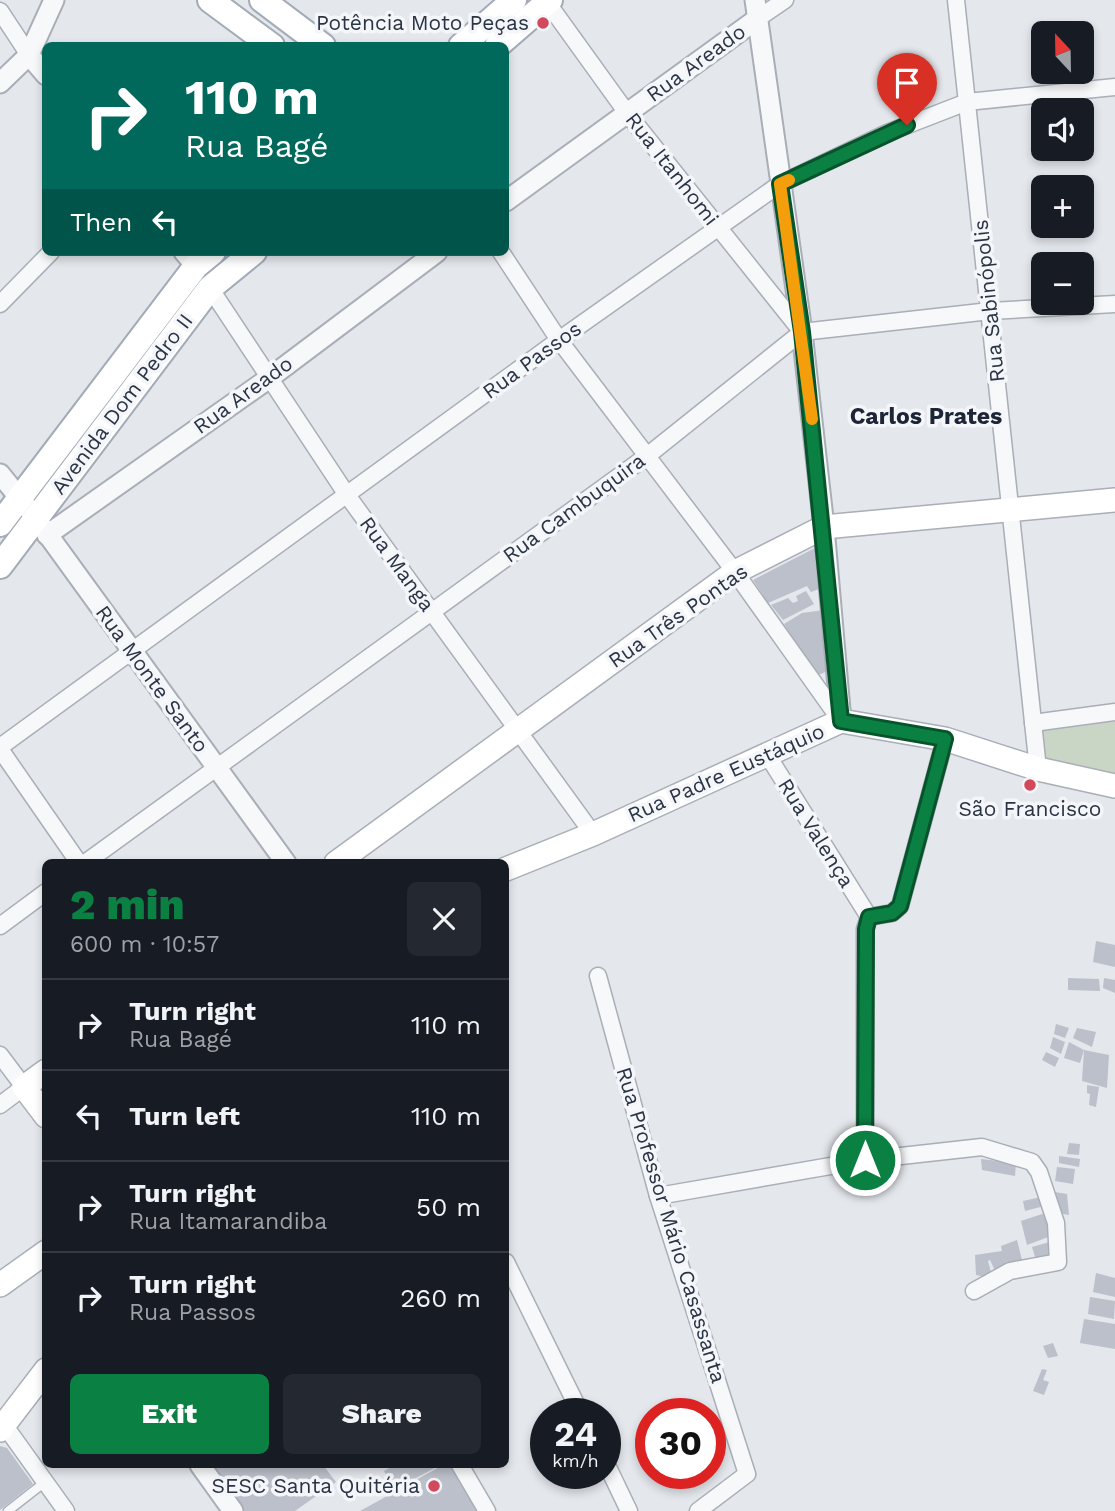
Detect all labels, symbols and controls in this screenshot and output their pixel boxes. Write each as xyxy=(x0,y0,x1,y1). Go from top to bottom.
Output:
place label: Potência Moto Peças xyxy=(316,10,529,35)
marker: Potência Moto Peças xyxy=(535,15,551,31)
street label: Rua Areado xyxy=(641,18,750,107)
north arrow xyxy=(1031,21,1094,84)
map controls xyxy=(1031,21,1094,315)
pin xyxy=(877,53,937,125)
icon: arrive xyxy=(888,64,926,102)
text: 110 m xyxy=(185,68,319,126)
icon: right xyxy=(70,70,161,161)
button: sound xyxy=(1031,98,1094,161)
street label: Rua Itanhomi xyxy=(621,107,724,230)
text: Rua Bagé xyxy=(185,127,328,165)
button: + xyxy=(1031,175,1094,238)
icon: left xyxy=(146,203,184,241)
text: Then xyxy=(70,207,132,237)
street label: Rua Sabinópolis xyxy=(968,218,1009,384)
button: − xyxy=(1031,252,1094,315)
street label: Avenida Dom Pedro II xyxy=(45,308,198,499)
street label: Rua Passos xyxy=(478,315,586,404)
street label: Rua Areado xyxy=(188,350,297,439)
district label: Carlos Prates xyxy=(850,403,1002,430)
street label: Rua Cambuquira xyxy=(498,448,650,568)
street label: Rua Manga xyxy=(355,511,440,616)
street label: Rua Três Pontas xyxy=(603,558,752,673)
street label: Rua Monte Santo xyxy=(91,600,214,757)
street label: Rua Padre Eustáquio xyxy=(624,718,828,827)
street label: Rua Valença xyxy=(773,774,860,892)
marker: São Francisco xyxy=(1022,777,1038,793)
place label: São Francisco xyxy=(959,796,1101,821)
text: 2 min xyxy=(70,880,184,929)
button: close xyxy=(407,882,481,956)
text: 600 m · 10:57 xyxy=(70,931,219,958)
text: Turn right xyxy=(129,996,256,1026)
icon: right xyxy=(70,1006,108,1044)
text: 110 m xyxy=(411,1010,481,1040)
text: Rua Bagé xyxy=(129,1026,232,1053)
street label: Rua Professor Mário Casassanta xyxy=(611,1064,732,1386)
icon: left xyxy=(70,1097,108,1135)
text: Turn left xyxy=(129,1101,240,1131)
text: 110 m xyxy=(411,1101,481,1131)
position arrow xyxy=(828,1123,902,1197)
text: Turn right xyxy=(129,1178,256,1208)
icon: right xyxy=(70,1188,108,1226)
text: 50 m xyxy=(416,1192,481,1222)
text: Rua Itamarandiba xyxy=(129,1208,327,1235)
text: Turn right xyxy=(129,1269,256,1299)
icon: right xyxy=(70,1279,108,1317)
text: 260 m xyxy=(400,1283,481,1313)
text: Rua Passos xyxy=(129,1299,256,1326)
button: Exit xyxy=(70,1374,269,1454)
button: Share xyxy=(283,1374,481,1454)
speed limit sign: 30 xyxy=(635,1398,726,1489)
text: 24 xyxy=(554,1413,597,1455)
text: km/h xyxy=(552,1450,599,1471)
place label: SESC Santa Quitéria xyxy=(212,1473,420,1498)
marker: SESC Santa Quitéria xyxy=(426,1478,442,1494)

